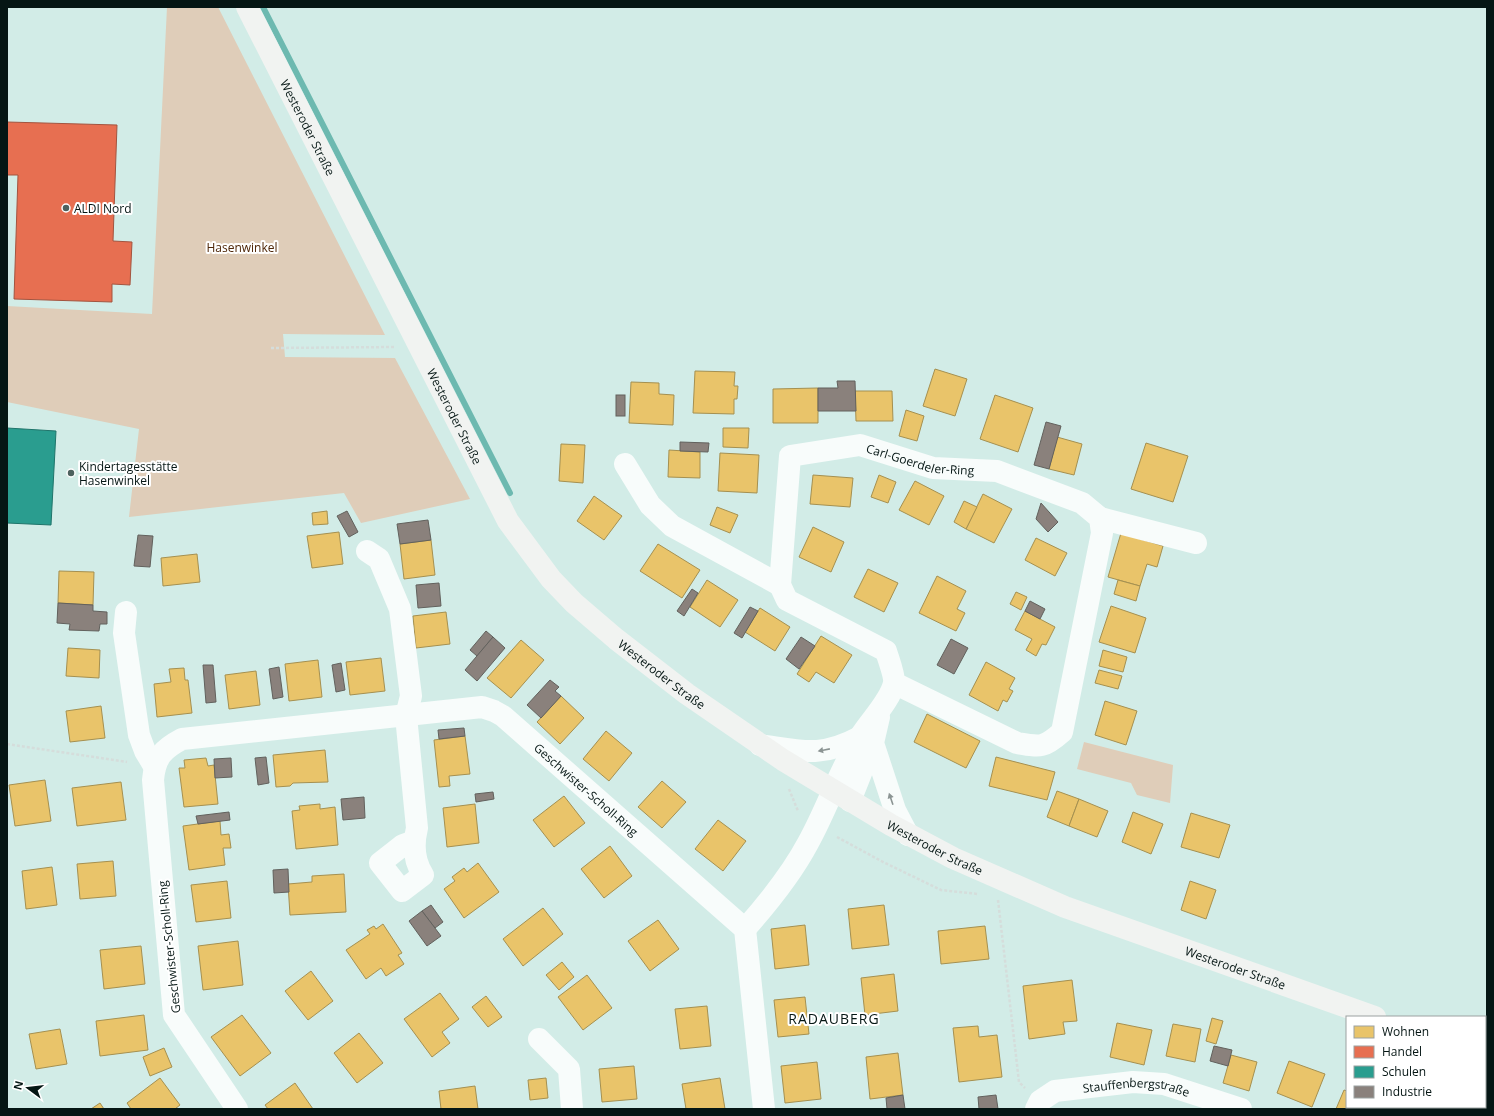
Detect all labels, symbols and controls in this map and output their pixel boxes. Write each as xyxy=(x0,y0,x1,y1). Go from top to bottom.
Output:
street label: Westeroder Straße xyxy=(277,76,340,178)
place label: ALDI Nord xyxy=(74,200,132,217)
marker: ALDI Nord xyxy=(61,203,71,213)
park label: Hasenwinkel xyxy=(206,239,278,256)
street label: Westeroder Straße xyxy=(423,365,486,467)
street label: Carl-Goerdeler-Ring xyxy=(864,439,975,478)
place label: Kindertagesstätte Hasenwinkel xyxy=(79,458,178,489)
marker: Kindertagesstätte Hasenwinkel xyxy=(66,468,76,478)
street label: Westeroder Straße xyxy=(615,635,709,713)
street label: Geschwister-Scholl-Ring xyxy=(531,739,642,840)
one-way arrow xyxy=(818,748,831,754)
one-way arrow xyxy=(888,793,894,805)
street label: Westeroder Straße xyxy=(884,816,986,879)
street label: Geschwister-Scholl-Ring xyxy=(154,879,184,1014)
street label: Westeroder Straße xyxy=(1183,942,1288,993)
district label: RADAUBERG xyxy=(788,1009,880,1028)
legend xyxy=(1346,1016,1486,1108)
text: Wohnen xyxy=(1382,1023,1429,1040)
text: Handel xyxy=(1382,1043,1422,1060)
text: Schulen xyxy=(1382,1063,1426,1080)
north arrow xyxy=(8,1068,48,1108)
street label: Stauffenbergstraße xyxy=(1082,1073,1192,1100)
text: N xyxy=(9,1079,26,1092)
text: Industrie xyxy=(1382,1083,1432,1100)

